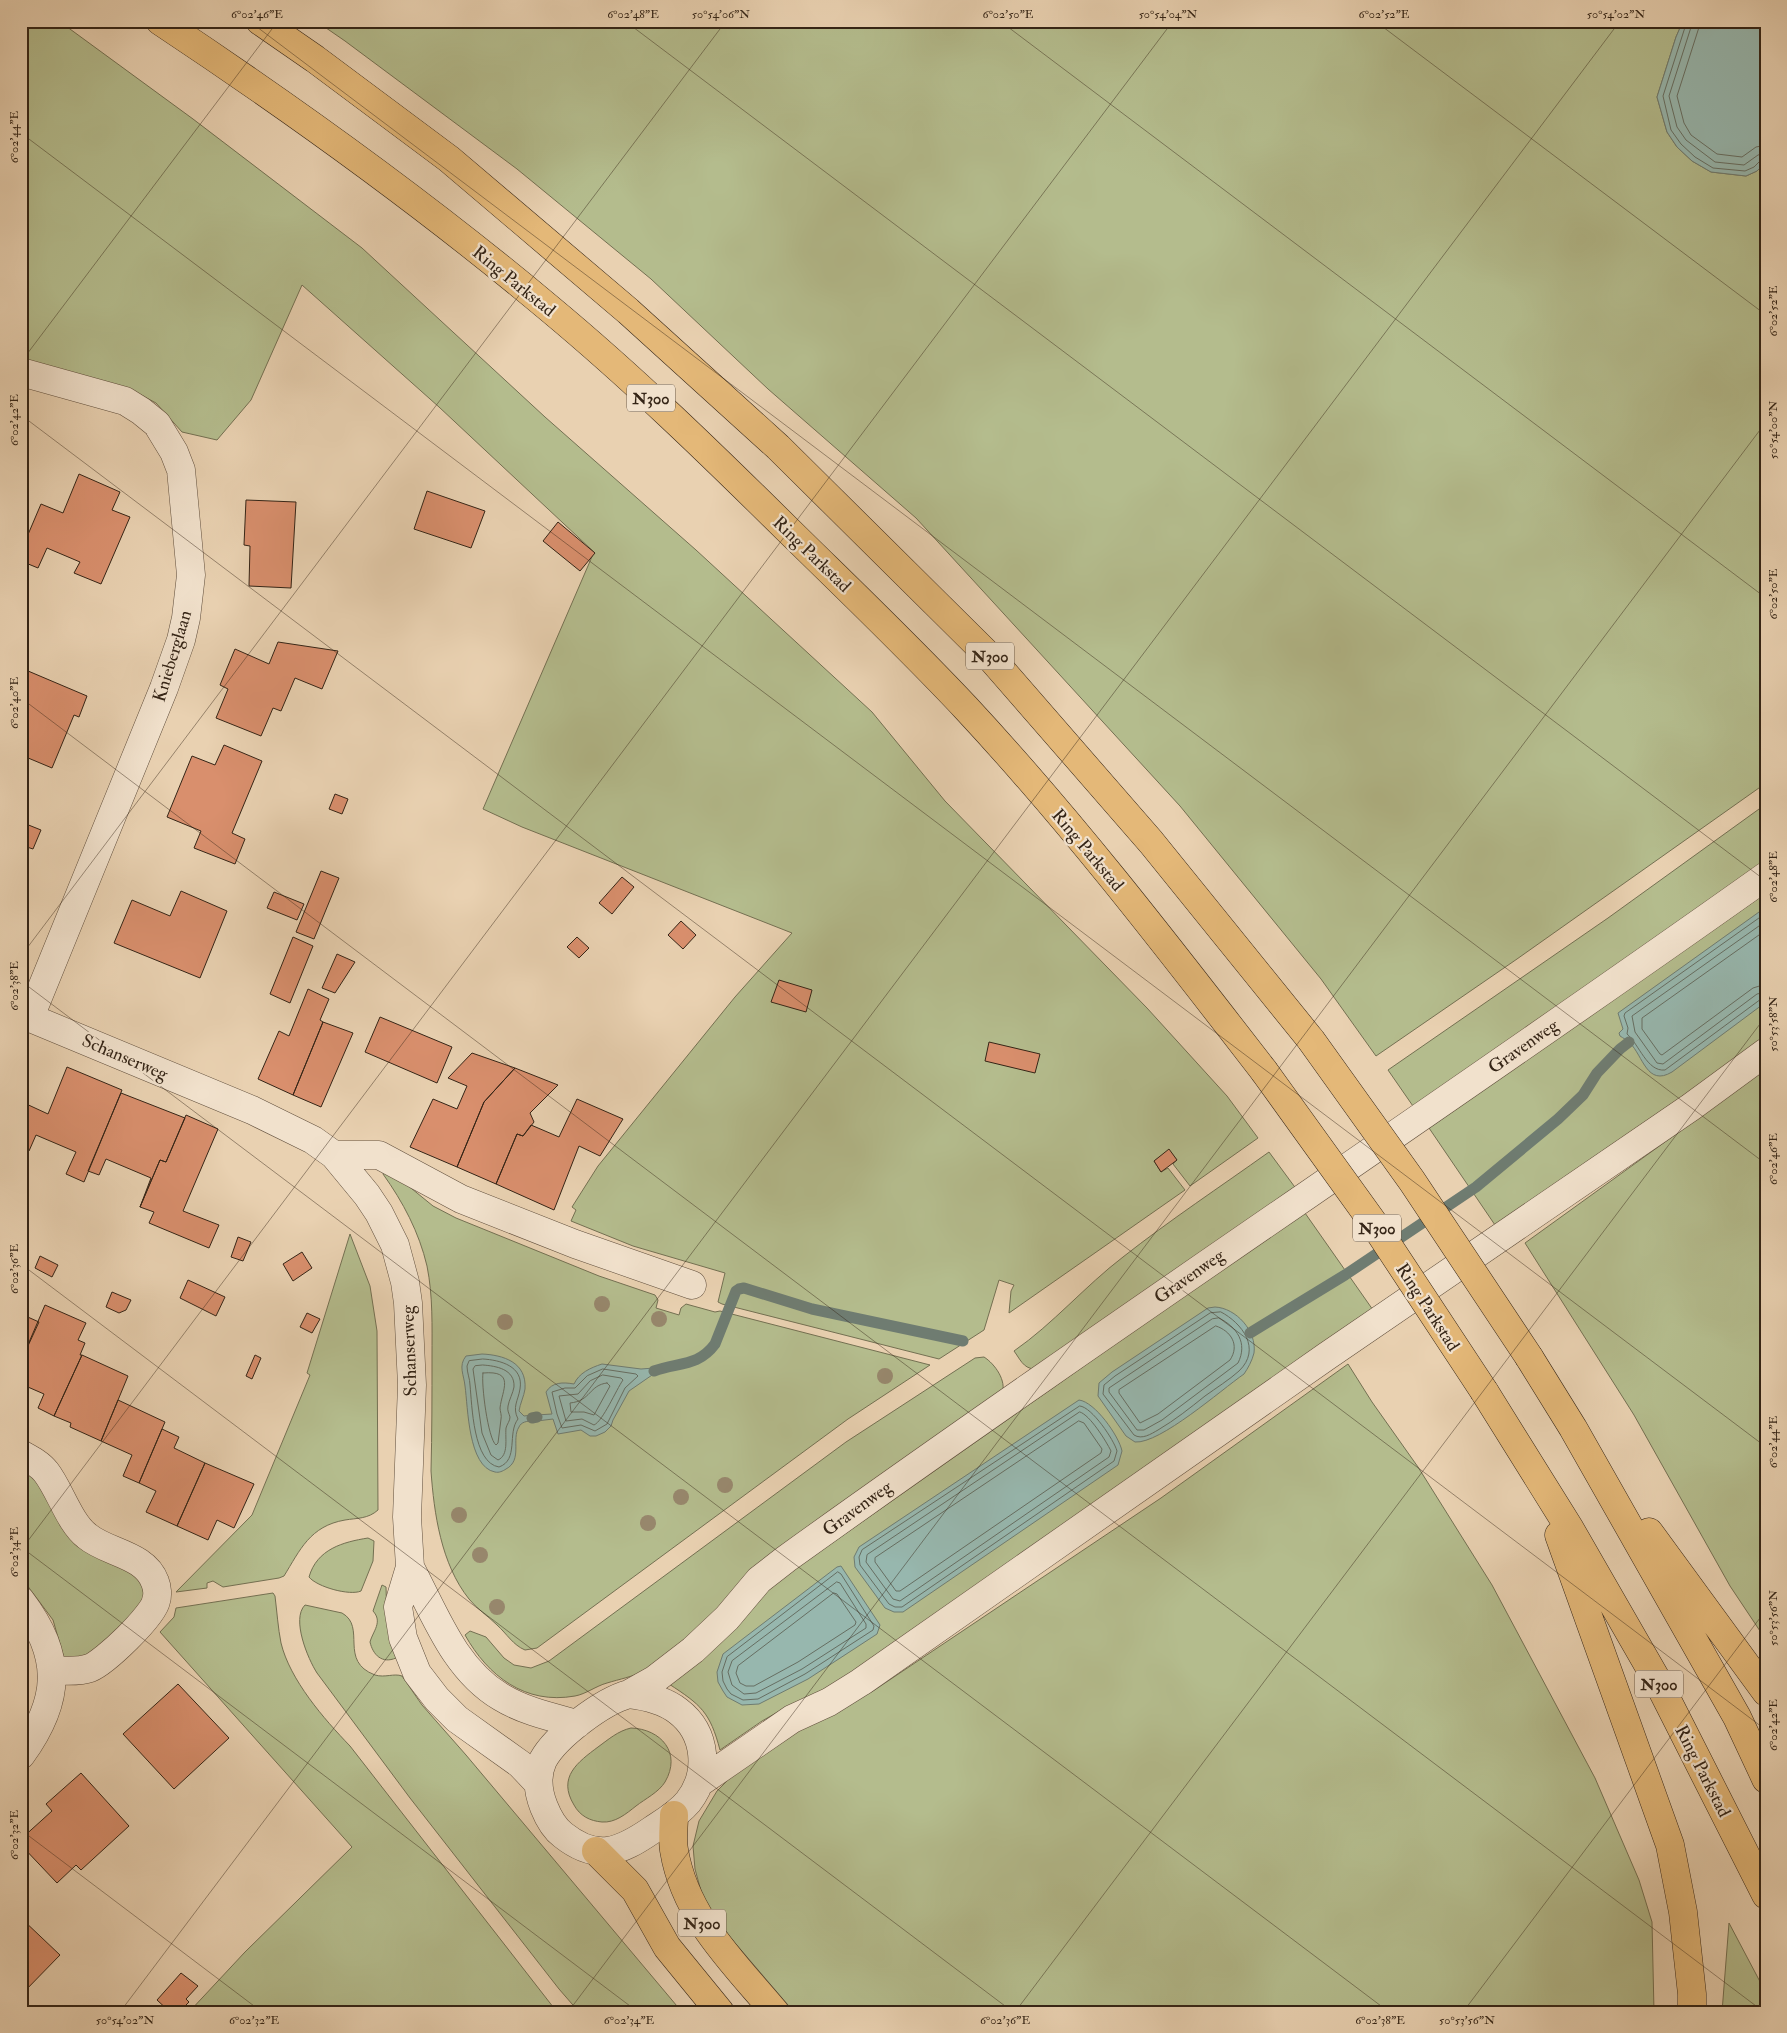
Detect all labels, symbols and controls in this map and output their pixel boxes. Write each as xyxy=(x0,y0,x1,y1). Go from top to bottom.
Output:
text: 6°02'46"E xyxy=(231,7,283,22)
text: 6°02'48"E xyxy=(607,7,659,22)
text: 50°54'06"N xyxy=(692,7,750,22)
text: 6°02'50"E xyxy=(983,7,1034,22)
text: 50°54'04"N xyxy=(1139,7,1198,22)
text: 6°02'52"E xyxy=(1359,7,1410,22)
text: 50°54'02"N xyxy=(1587,7,1645,22)
text: 6°02'44"E xyxy=(7,110,22,163)
street label: Ring Parkstad xyxy=(467,241,560,322)
text: 6°02'52"E xyxy=(1766,285,1781,336)
road number: N300 xyxy=(627,384,675,412)
text: 6°02'42"E xyxy=(7,394,22,446)
text: 50°54'00"N xyxy=(1766,401,1781,459)
street label: Ring Parkstad xyxy=(768,511,856,598)
text: 6°02'50"E xyxy=(1766,568,1781,619)
street label: Knieberglaan xyxy=(148,608,197,705)
road number: N300 xyxy=(966,642,1014,669)
text: 6°02'40"E xyxy=(7,677,22,729)
street label: Ring Parkstad xyxy=(1047,804,1129,896)
text: 6°02'48"E xyxy=(1766,851,1781,903)
text: 6°02'38"E xyxy=(7,961,22,1011)
text: 50°53'58"N xyxy=(1766,996,1781,1052)
street label: Gravenweg xyxy=(1484,1013,1564,1079)
street label: Schanserweg xyxy=(78,1029,172,1086)
text: 6°02'46"E xyxy=(1766,1133,1781,1185)
road number: N300 xyxy=(1353,1214,1401,1242)
street label: Gravenweg xyxy=(1150,1243,1230,1309)
text: 6°02'36"E xyxy=(7,1244,22,1294)
street label: Ring Parkstad xyxy=(1391,1259,1465,1356)
street label: Schanserweg xyxy=(396,1304,423,1397)
text: 6°02'44"E xyxy=(1766,1415,1781,1468)
street label: Gravenweg xyxy=(818,1475,898,1541)
text: 6°02'34"E xyxy=(7,1526,22,1577)
text: 50°53'56"N xyxy=(1766,1590,1781,1646)
road number: N300 xyxy=(1635,1670,1683,1698)
text: 6°02'42"E xyxy=(1766,1699,1781,1751)
street label: Ring Parkstad xyxy=(1669,1721,1736,1821)
text: 6°02'32"E xyxy=(7,1810,22,1860)
road number: N300 xyxy=(678,1910,726,1936)
text: 50°54'02"N xyxy=(96,2013,154,2028)
text: 6°02'32"E xyxy=(229,2013,279,2028)
text: 6°02'34"E xyxy=(604,2013,655,2028)
text: 6°02'36"E xyxy=(980,2013,1030,2028)
text: 6°02'38"E xyxy=(1355,2013,1405,2028)
text: 50°53'56"N xyxy=(1439,2013,1495,2028)

